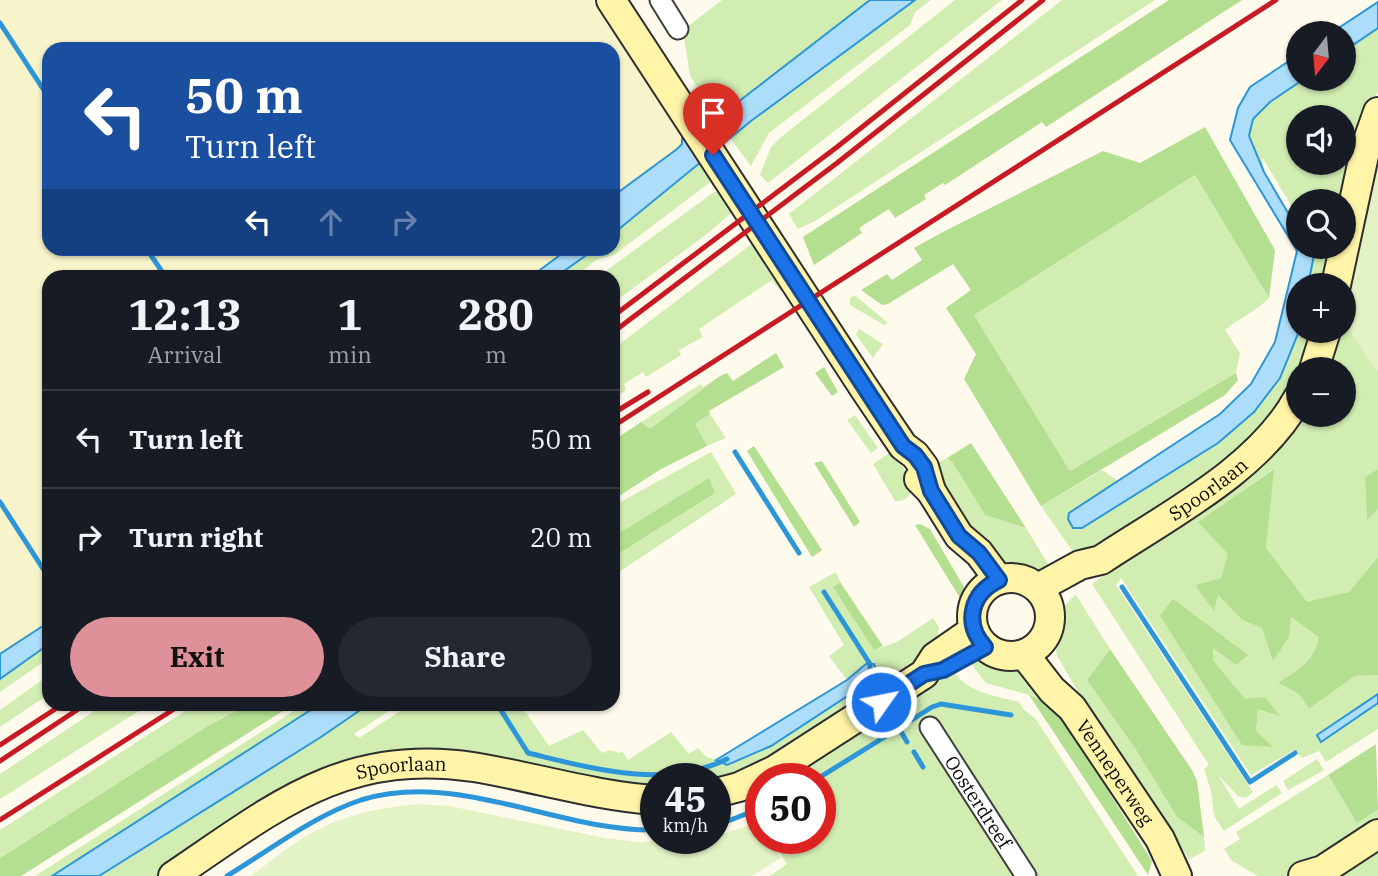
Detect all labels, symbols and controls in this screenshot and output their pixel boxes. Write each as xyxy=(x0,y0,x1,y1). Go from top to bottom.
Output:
north arrow xyxy=(1286,21,1356,91)
map controls xyxy=(1286,21,1356,427)
text: 50 m xyxy=(185,63,303,126)
icon: left xyxy=(70,70,161,161)
pin xyxy=(683,83,743,155)
icon: arrive xyxy=(694,94,732,132)
button: sound xyxy=(1286,105,1356,175)
text: Turn left xyxy=(185,125,316,167)
button: search xyxy=(1286,189,1356,259)
icon: left xyxy=(239,203,277,241)
icon: ahead xyxy=(312,203,350,241)
icon: right xyxy=(385,203,423,241)
button: + xyxy=(1286,273,1356,343)
text: 12:13 xyxy=(128,287,242,342)
text: 1 xyxy=(337,287,363,342)
text: 280 xyxy=(458,287,534,342)
text: Arrival xyxy=(148,339,222,369)
text: min xyxy=(328,339,372,369)
text: m xyxy=(485,339,507,369)
button: − xyxy=(1286,357,1356,427)
icon: left xyxy=(70,420,108,458)
text: Turn left xyxy=(129,422,243,456)
text: 50 m xyxy=(530,422,592,456)
street label: Spoorlaan xyxy=(1164,453,1253,526)
icon: right xyxy=(70,518,108,556)
text: Turn right xyxy=(129,520,263,554)
text: 20 m xyxy=(530,520,592,554)
button: Exit xyxy=(70,617,324,697)
button: Share xyxy=(338,617,592,697)
position arrow xyxy=(844,665,918,739)
street label: Venneperweg xyxy=(1071,715,1160,830)
street label: Spoorlaan xyxy=(353,751,447,784)
street label: Oosterdreef xyxy=(940,751,1018,854)
speed limit sign: 50 xyxy=(745,763,836,854)
text: 45 xyxy=(664,776,707,822)
text: km/h xyxy=(663,814,708,837)

